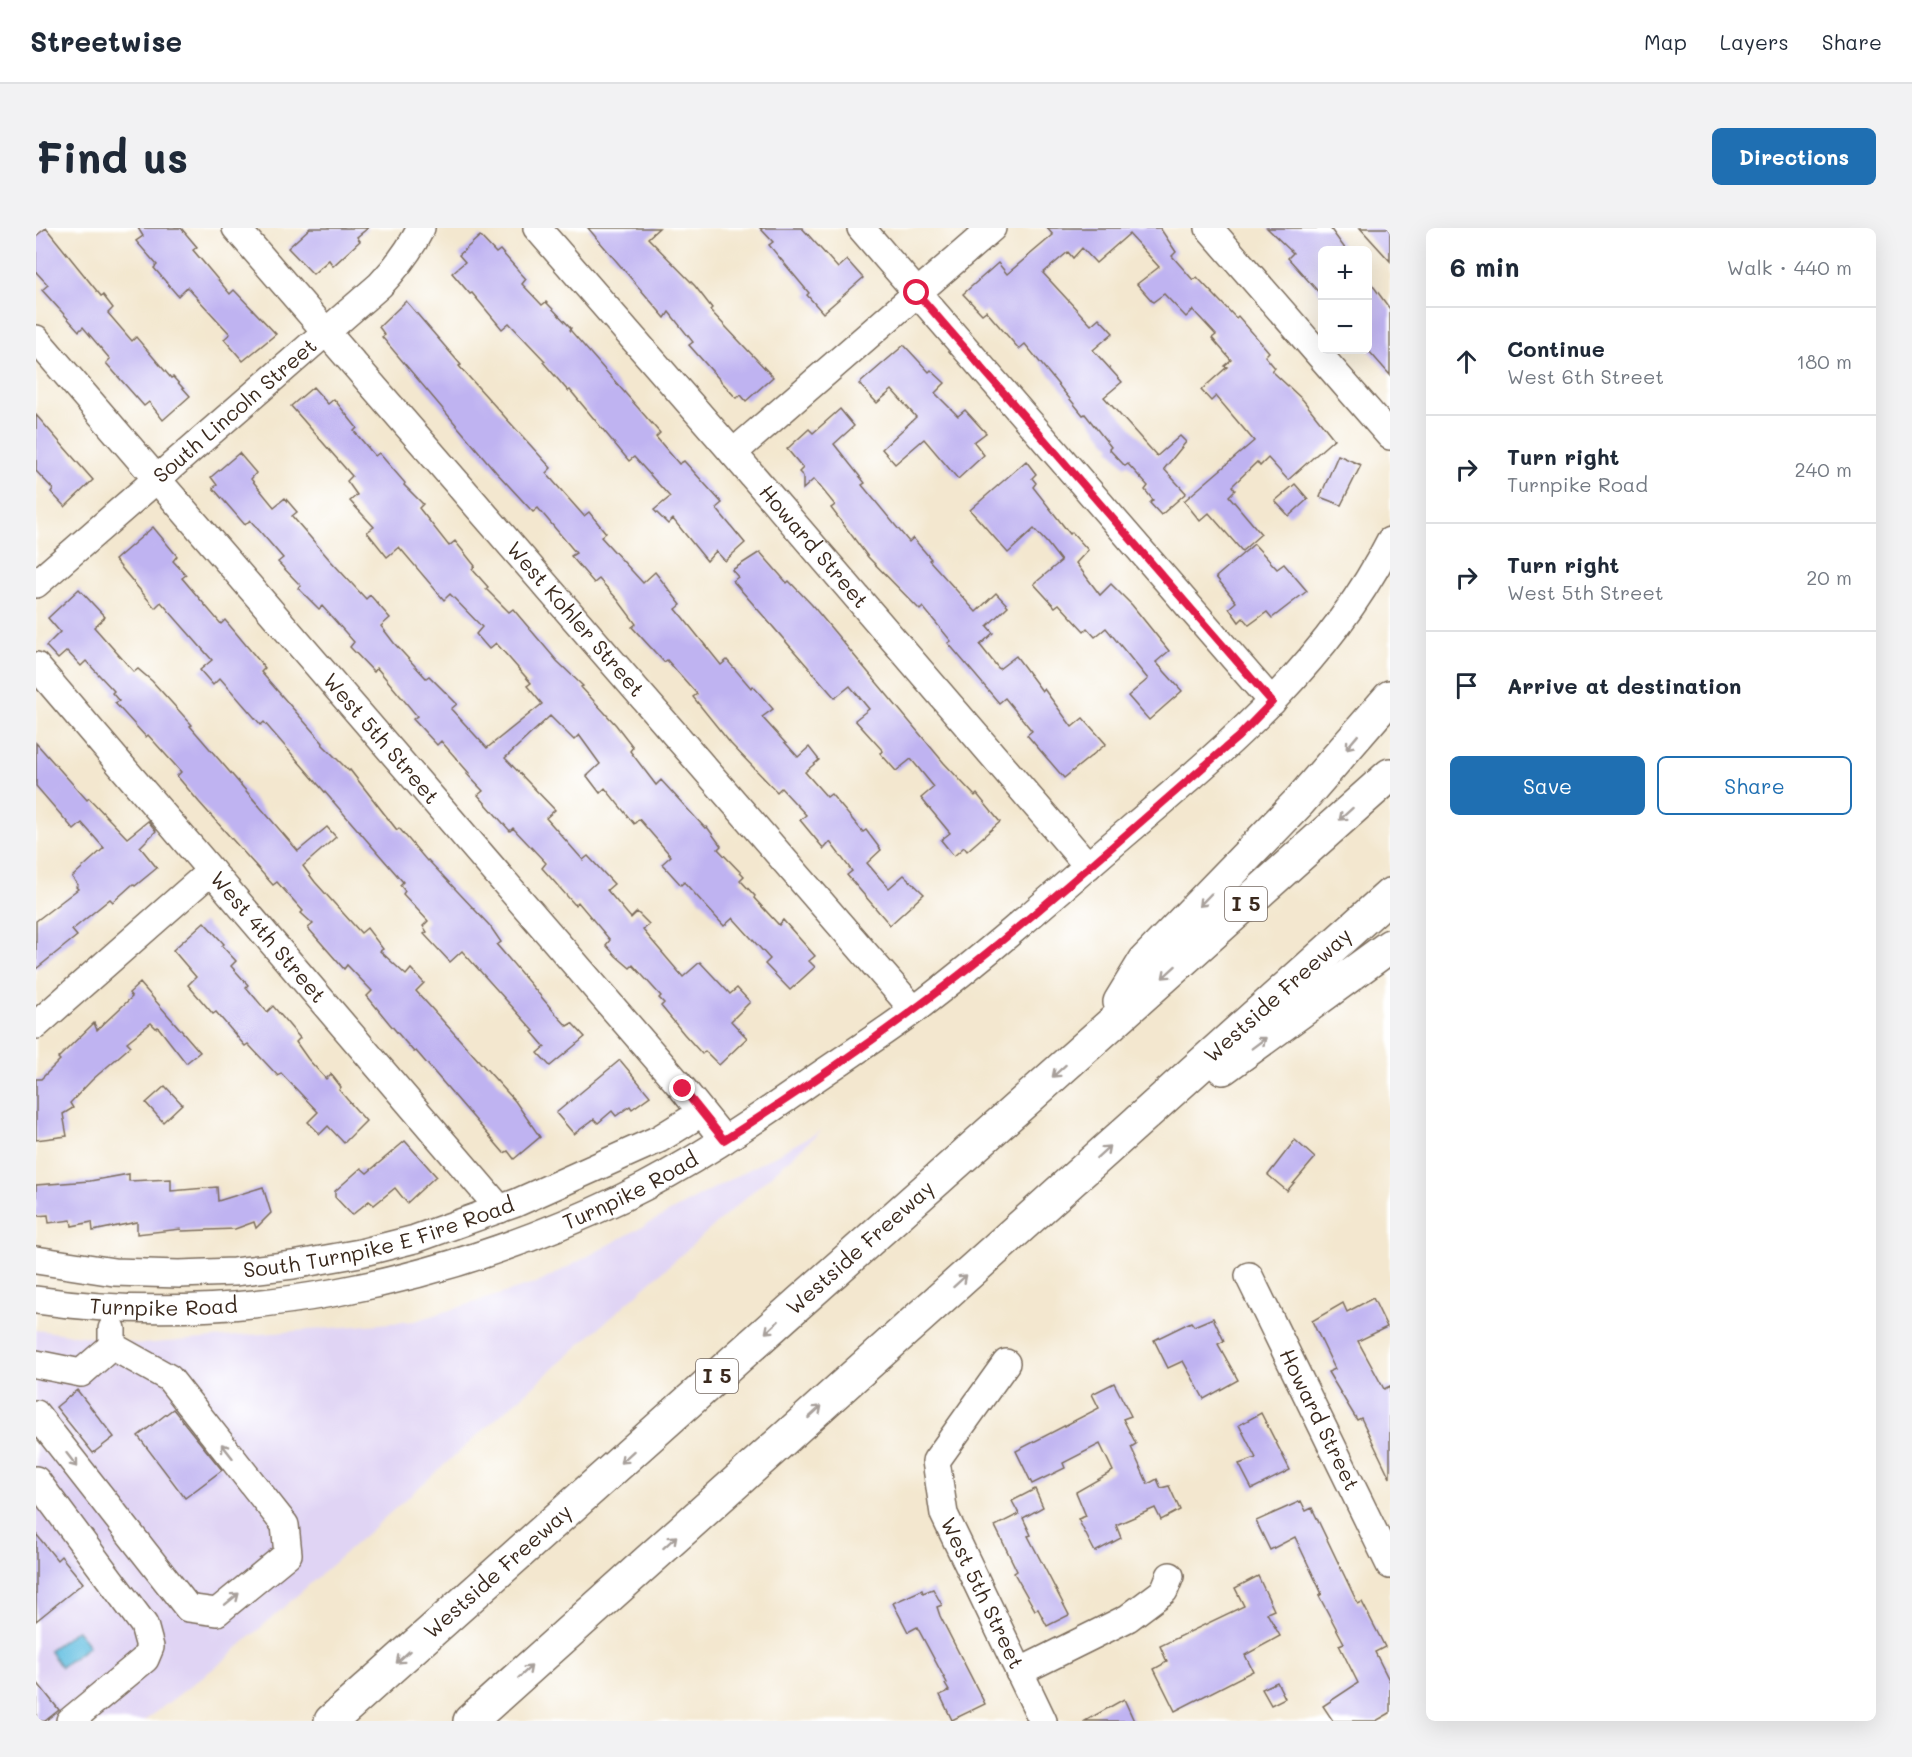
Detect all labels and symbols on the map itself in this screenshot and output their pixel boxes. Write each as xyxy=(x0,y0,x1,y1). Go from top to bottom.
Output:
route start xyxy=(903,279,929,305)
street label: South Lincoln Street xyxy=(147,331,322,488)
street label: Howard Street xyxy=(754,478,875,613)
street label: West Kohler Street xyxy=(502,535,651,702)
street label: West 5th Street xyxy=(318,667,446,809)
one-way arrow xyxy=(1346,734,1359,750)
one-way arrow xyxy=(1339,807,1354,821)
street label: West 4th Street xyxy=(205,865,333,1008)
road number: I 5 xyxy=(1225,887,1267,921)
one-way arrow xyxy=(1197,892,1212,907)
street label: Westside Freeway xyxy=(1198,921,1357,1068)
one-way arrow xyxy=(1162,965,1177,979)
one-way arrow xyxy=(1251,1036,1267,1049)
one-way arrow xyxy=(1051,1064,1066,1078)
route end xyxy=(669,1075,695,1101)
street label: Turnpike Road xyxy=(558,1145,702,1235)
one-way arrow xyxy=(1096,1145,1111,1159)
street label: Westside Freeway xyxy=(780,1174,939,1320)
street label: South Turnpike E Fire Road xyxy=(242,1190,517,1283)
one-way arrow xyxy=(952,1274,967,1288)
street label: Turnpike Road xyxy=(89,1291,238,1321)
one-way arrow xyxy=(765,1320,780,1334)
street label: Howard Street xyxy=(1275,1344,1366,1494)
road number: I 5 xyxy=(696,1359,738,1393)
one-way arrow xyxy=(807,1405,822,1419)
one-way arrow xyxy=(220,1443,233,1459)
one-way arrow xyxy=(620,1450,635,1464)
one-way arrow xyxy=(66,1452,79,1468)
street label: Westside Freeway xyxy=(417,1498,577,1644)
street label: West 5th Street xyxy=(936,1513,1031,1673)
one-way arrow xyxy=(662,1535,677,1549)
one-way arrow xyxy=(224,1593,240,1606)
one-way arrow xyxy=(396,1650,411,1664)
one-way arrow xyxy=(517,1665,532,1679)

